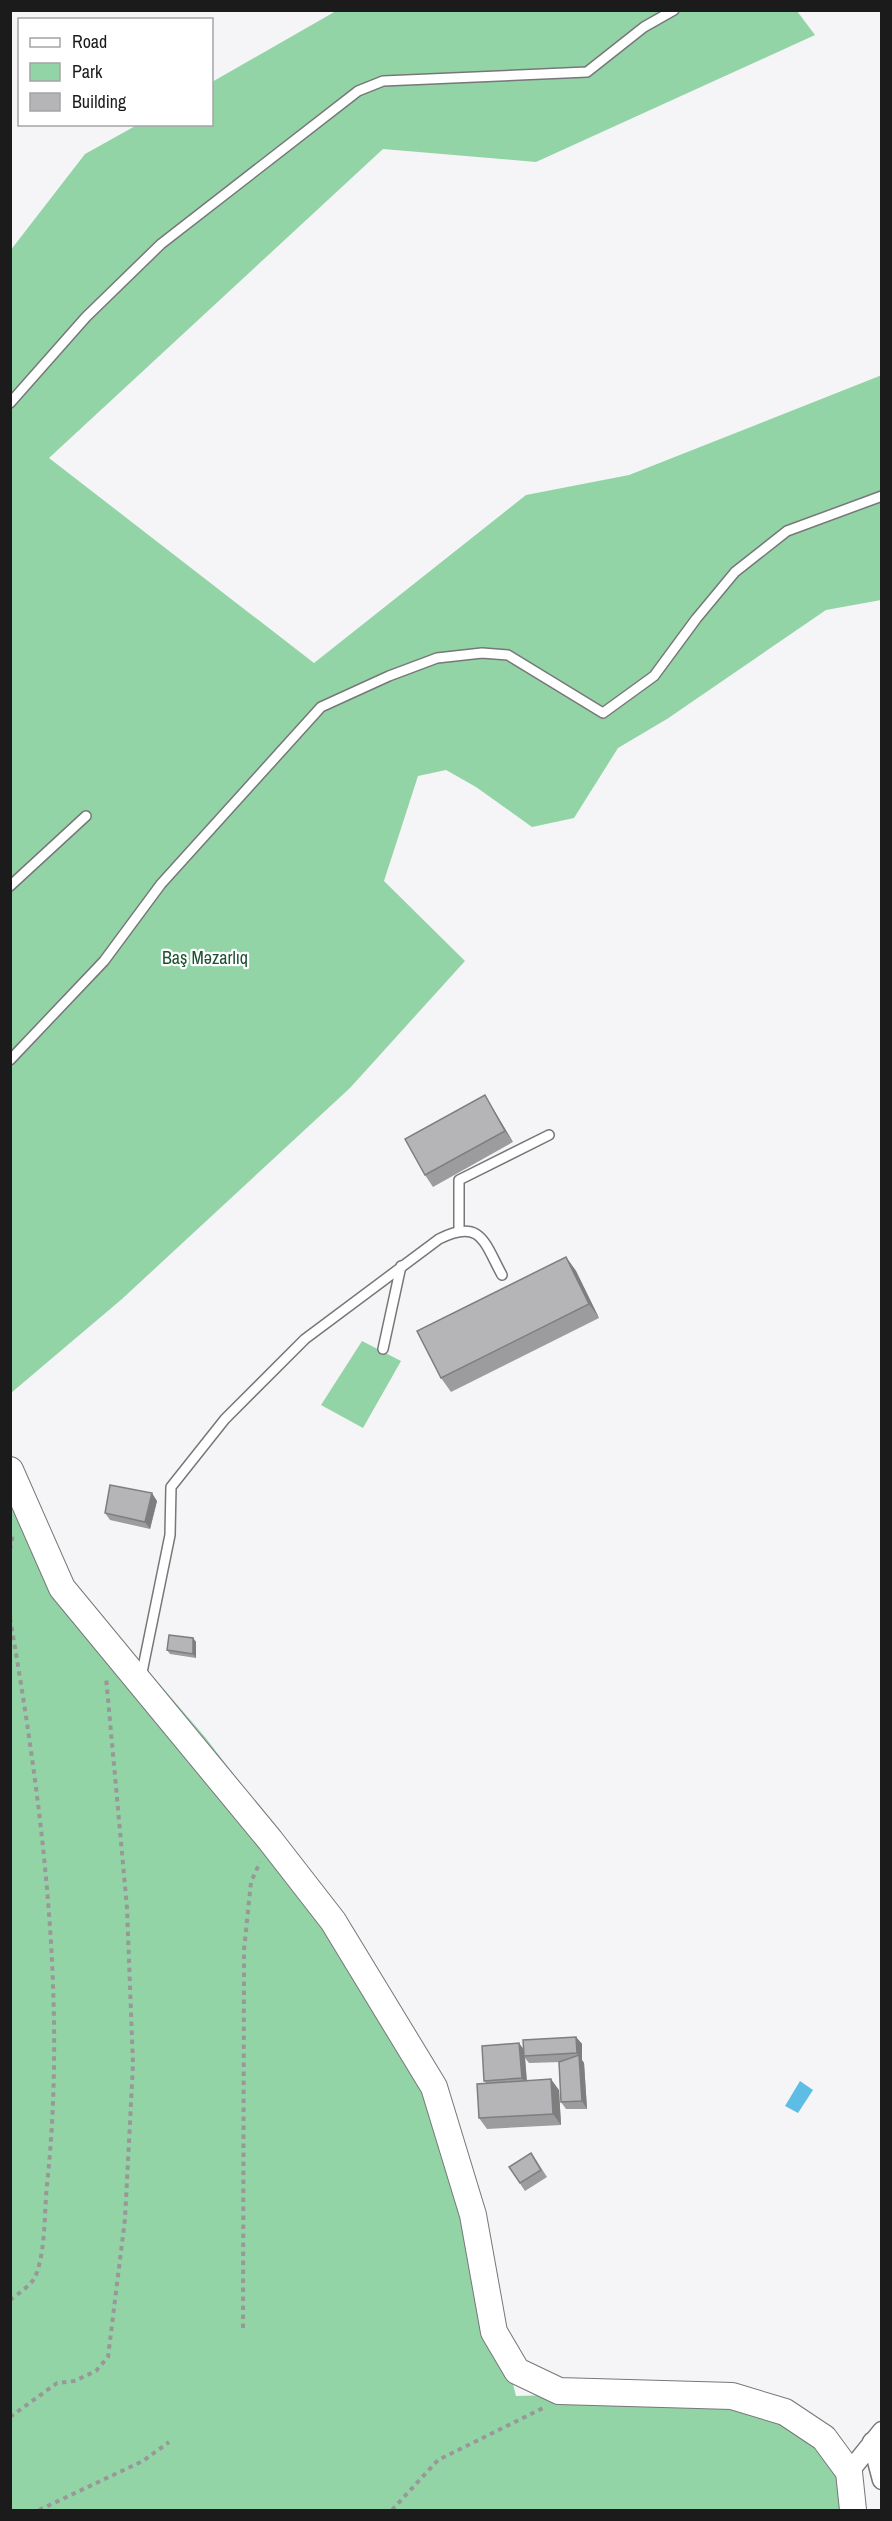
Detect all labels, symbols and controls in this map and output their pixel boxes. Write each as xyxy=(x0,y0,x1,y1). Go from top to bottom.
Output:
legend xyxy=(18,18,213,126)
text: Road xyxy=(72,29,107,54)
text: Park xyxy=(72,59,103,84)
text: Building xyxy=(72,89,127,114)
park label: Baş Məzarlıq xyxy=(162,945,248,970)

